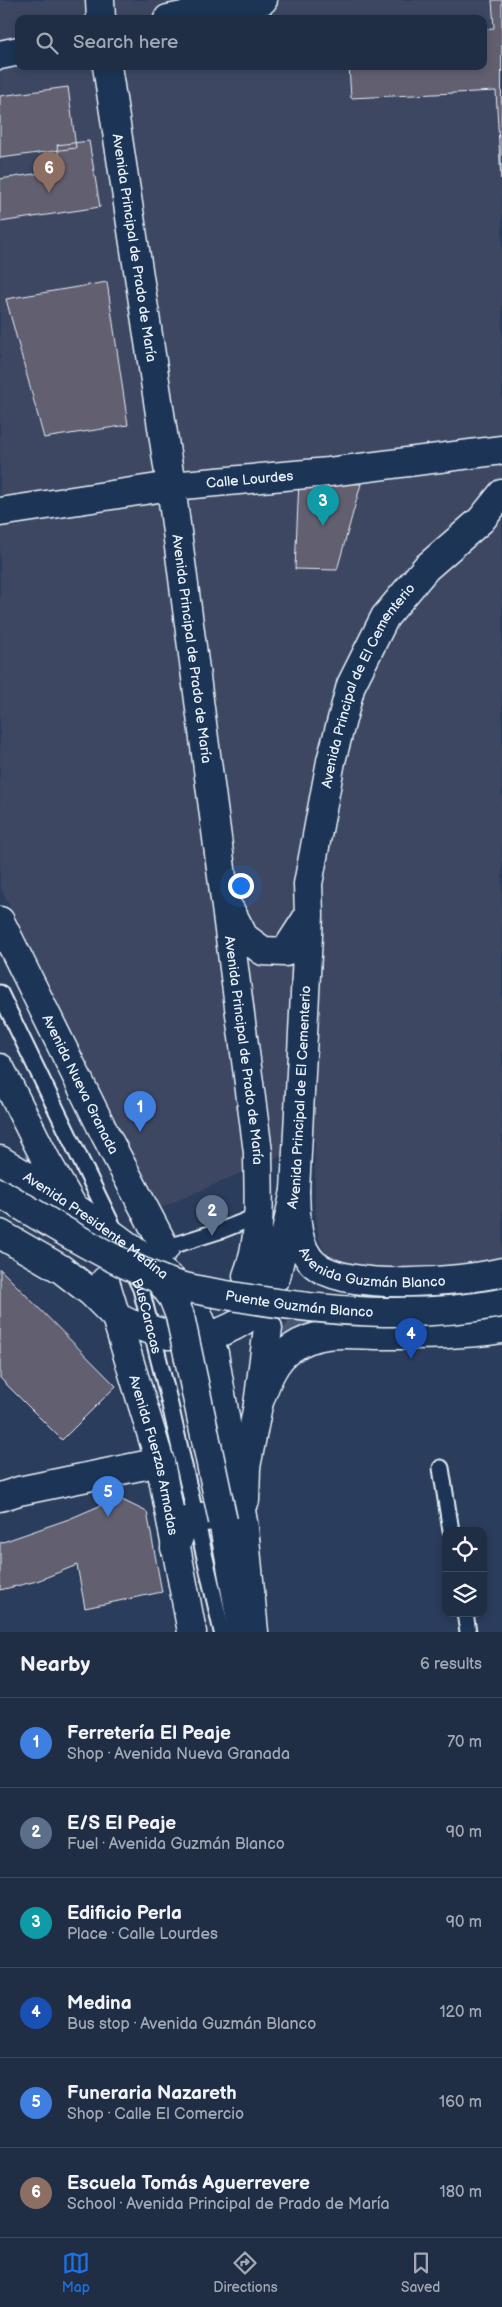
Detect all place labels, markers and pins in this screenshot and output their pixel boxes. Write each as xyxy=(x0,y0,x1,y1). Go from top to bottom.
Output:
pin: 6 xyxy=(33,152,65,193)
pin: 3 xyxy=(307,485,339,526)
pin: 1 xyxy=(124,1091,156,1132)
pin: 2 xyxy=(196,1195,228,1236)
pin: 4 xyxy=(395,1318,427,1359)
pin: 5 xyxy=(92,1476,124,1517)

